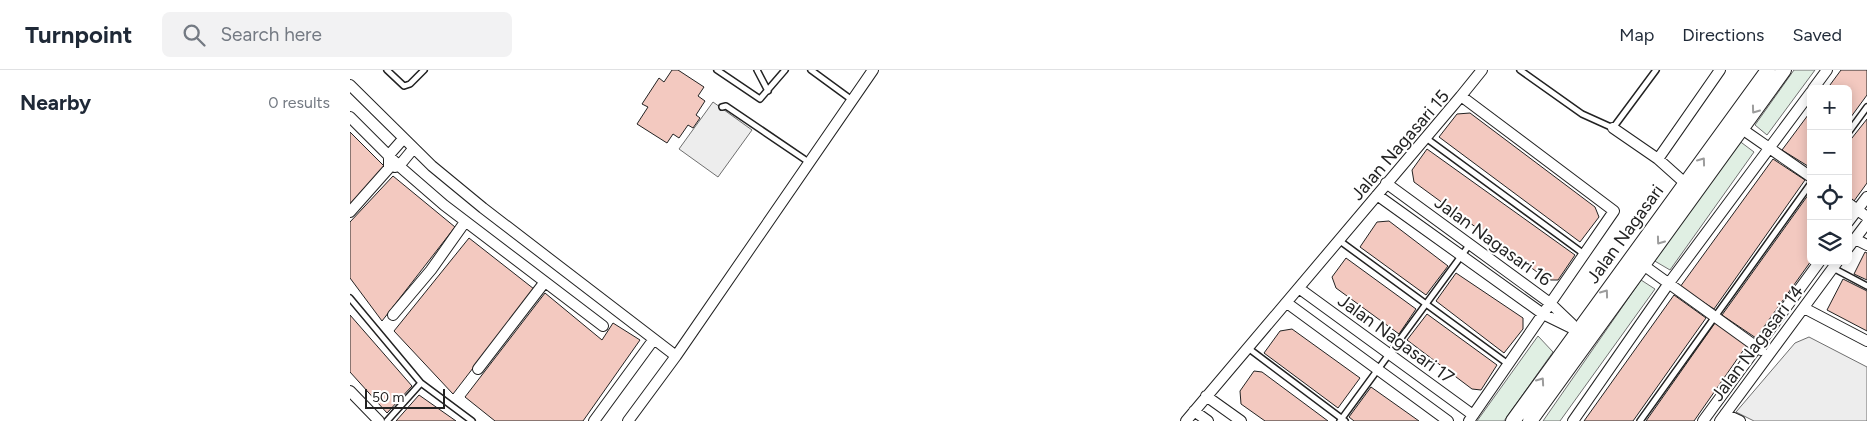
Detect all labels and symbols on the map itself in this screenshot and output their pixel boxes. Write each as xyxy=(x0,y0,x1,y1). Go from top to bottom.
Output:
street label: Jalan Nagasari 15 xyxy=(1346,85,1454,205)
one-way arrow xyxy=(1753,104,1761,113)
one-way arrow xyxy=(1696,157,1706,166)
street label: Jalan Nagasari xyxy=(1582,180,1668,288)
street label: Jalan Nagasari 16 xyxy=(1430,191,1556,291)
one-way arrow xyxy=(1657,235,1665,244)
street label: Jalan Nagasari 14 xyxy=(1706,281,1808,405)
street label: Jalan Nagasari 17 xyxy=(1334,289,1459,389)
one-way arrow xyxy=(1599,289,1608,299)
one-way arrow xyxy=(1535,377,1544,387)
scale bar xyxy=(365,386,445,409)

